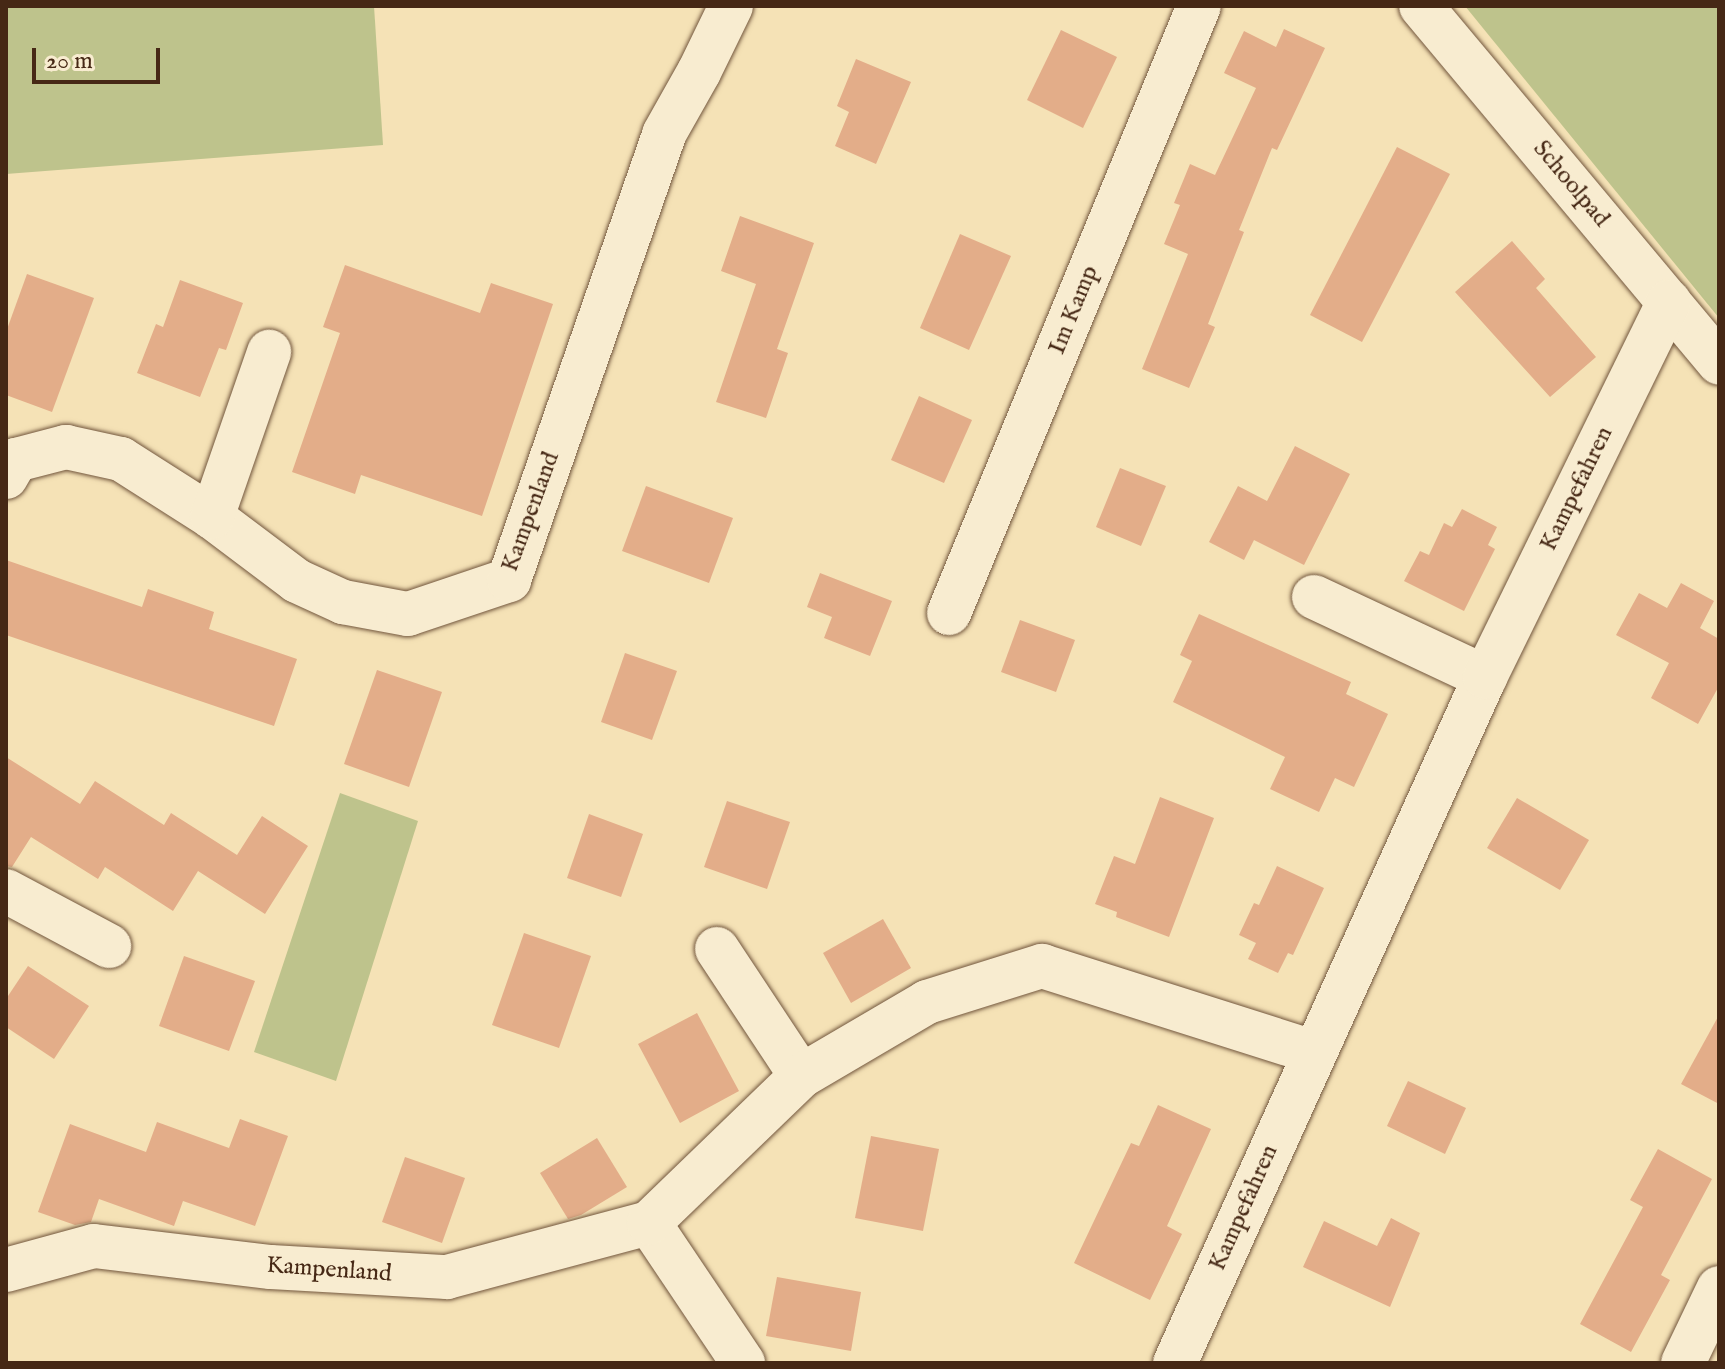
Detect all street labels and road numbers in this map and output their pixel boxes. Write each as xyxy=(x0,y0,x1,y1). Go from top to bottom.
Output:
street label: Schoolpad xyxy=(1527,135,1615,233)
street label: Im Kamp xyxy=(1043,261,1105,359)
street label: Kampefahren xyxy=(1535,422,1619,556)
street label: Kampenland xyxy=(496,448,566,576)
street label: Kampefahren xyxy=(1203,1141,1285,1275)
street label: Kampenland xyxy=(265,1251,393,1289)

